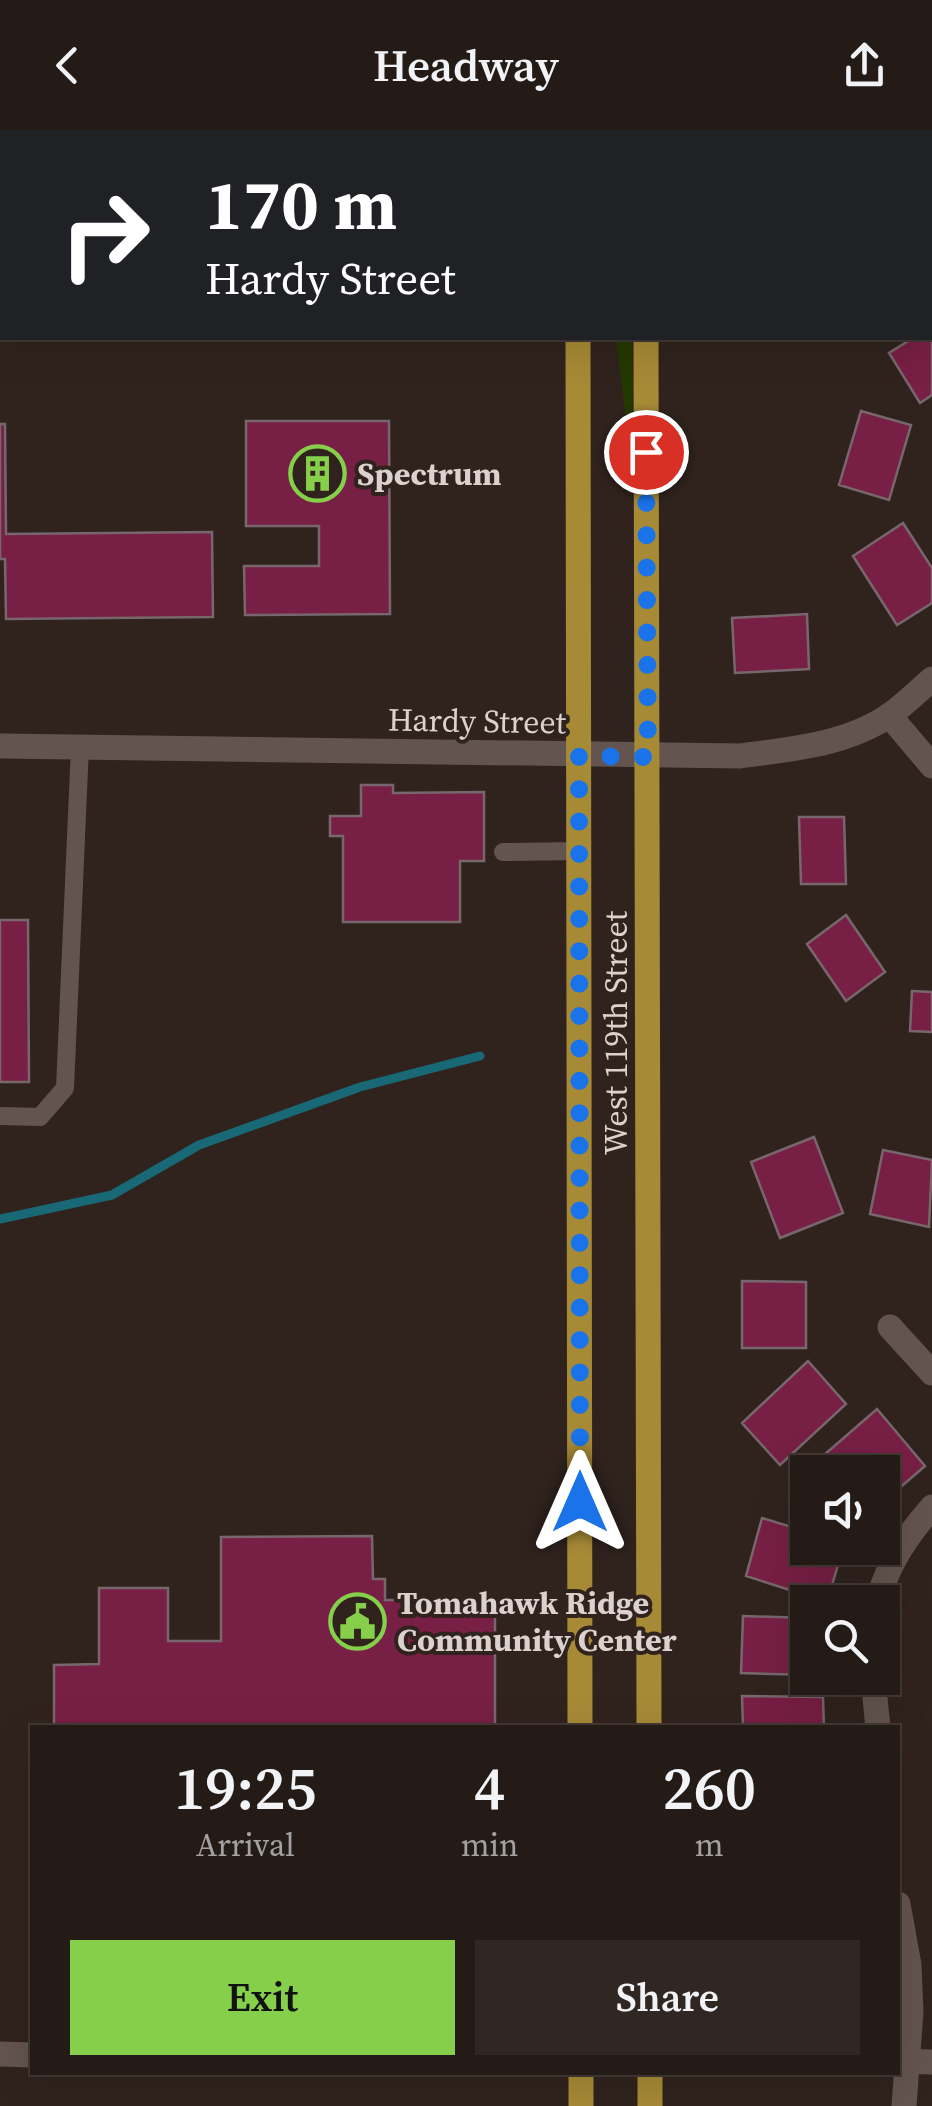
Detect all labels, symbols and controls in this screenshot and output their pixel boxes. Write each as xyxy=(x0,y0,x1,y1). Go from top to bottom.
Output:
text: Headway xyxy=(373,34,559,96)
icon: back xyxy=(40,38,95,93)
icon: share xyxy=(837,38,892,93)
text: 170 m xyxy=(205,156,397,252)
icon: right xyxy=(40,170,170,300)
text: Hardy Street xyxy=(205,247,456,309)
pin xyxy=(604,410,689,495)
icon: arrive xyxy=(619,425,674,480)
building icon: Spectrum xyxy=(288,444,348,504)
place label: Spectrum xyxy=(357,452,501,496)
street label: Hardy Street xyxy=(387,697,567,745)
street label: West 119th Street xyxy=(594,910,638,1155)
position arrow xyxy=(528,1450,632,1554)
map controls xyxy=(790,1455,900,1695)
button: sound xyxy=(790,1455,900,1565)
place label: Tomahawk Ridge Community Center xyxy=(397,1581,677,1662)
button: search xyxy=(790,1585,900,1695)
public building icon: Tomahawk Ridge Community Center xyxy=(328,1591,388,1651)
text: 19:25 xyxy=(174,1747,317,1829)
text: 4 xyxy=(474,1747,505,1829)
text: 260 xyxy=(662,1747,756,1829)
text: Arrival xyxy=(196,1823,295,1867)
text: min xyxy=(461,1823,518,1867)
text: m xyxy=(695,1823,724,1867)
button: Exit xyxy=(70,1940,455,2055)
button: Share xyxy=(475,1940,860,2055)

